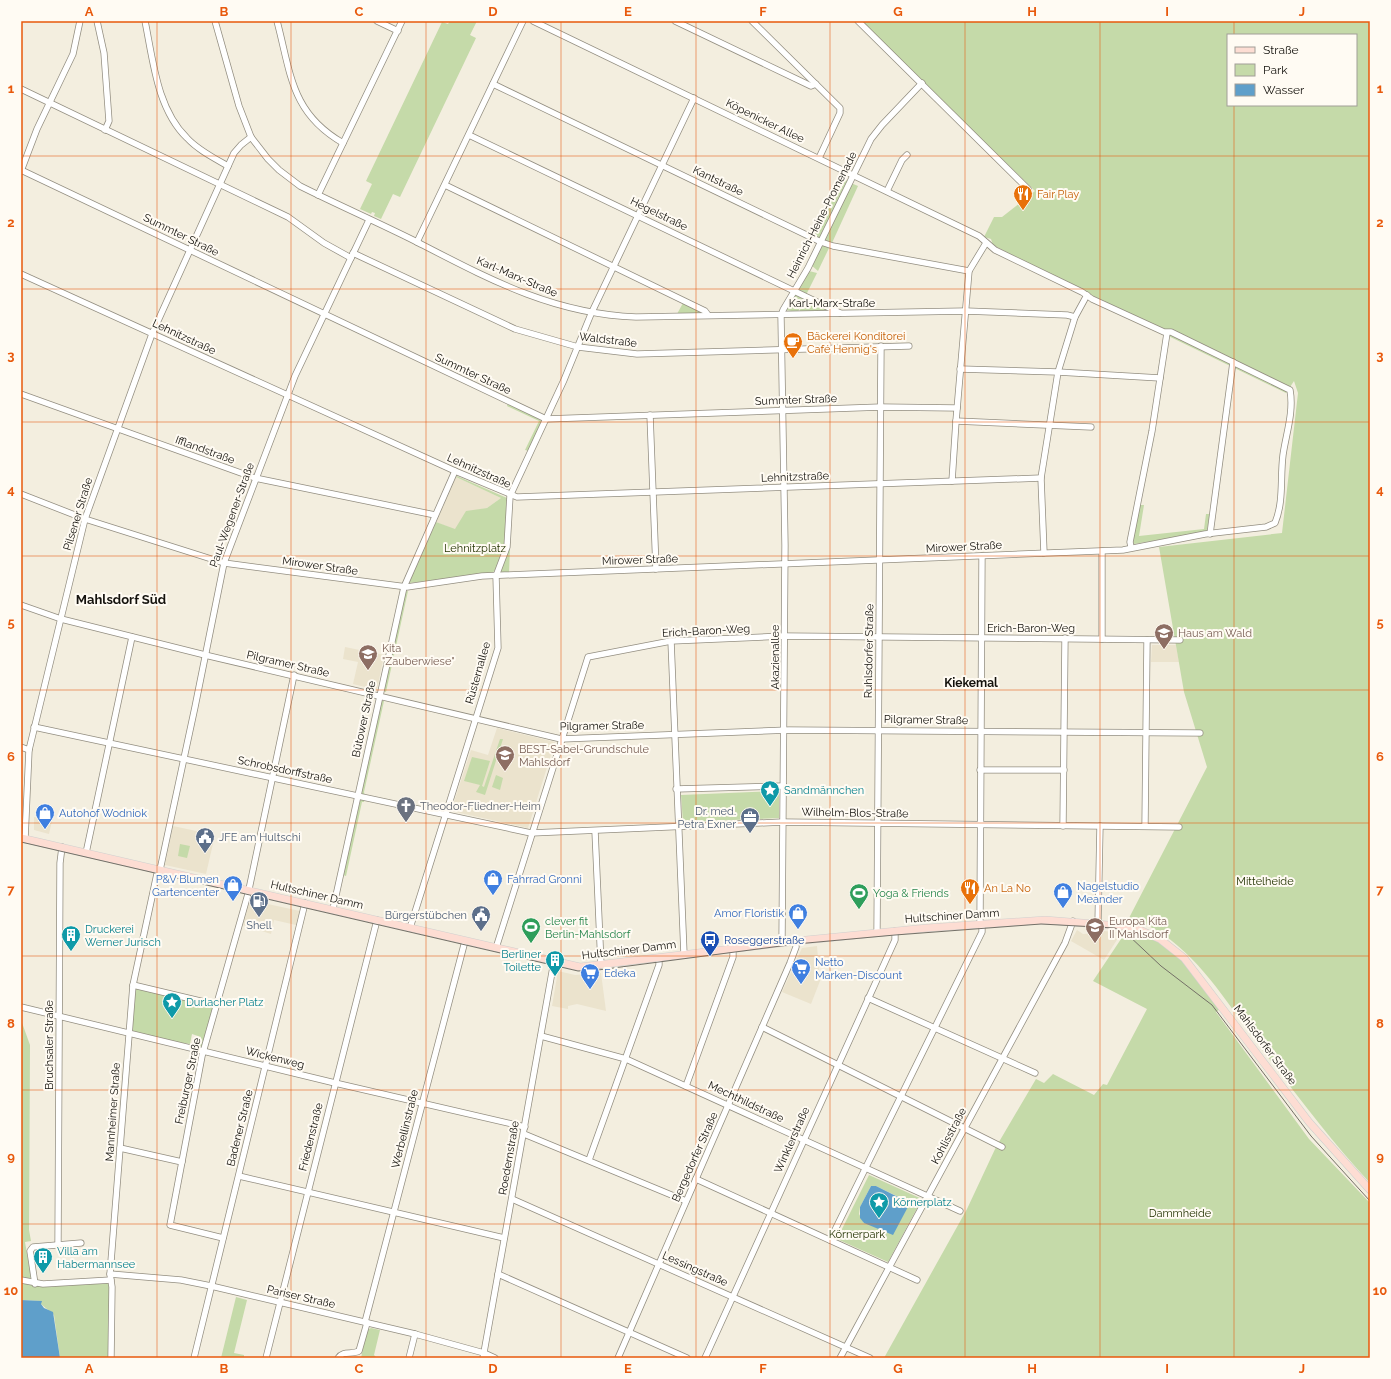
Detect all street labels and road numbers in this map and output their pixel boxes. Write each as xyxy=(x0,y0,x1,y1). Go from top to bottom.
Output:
street label: Köpenicker Allee xyxy=(724,96,807,146)
street label: Heinrich-Heine-Promenade xyxy=(784,149,860,280)
street label: Kantstraße xyxy=(691,163,746,199)
street label: Hegelstraße xyxy=(628,195,690,234)
street label: Summter Straße xyxy=(141,211,221,259)
street label: Karl-Marx-Straße xyxy=(475,254,560,300)
street label: Karl-Marx-Straße xyxy=(789,297,876,310)
street label: Lehnitzstraße xyxy=(150,317,218,358)
street label: Waldstraße xyxy=(578,330,638,350)
street label: Summter Straße xyxy=(433,351,514,398)
street label: Summter Straße xyxy=(755,392,838,408)
street label: Ifflandstraße xyxy=(174,433,237,467)
street label: Lehnitzstraße xyxy=(445,451,513,491)
street label: Paul-Wegener-Straße xyxy=(207,460,257,569)
street label: Lehnitzstraße xyxy=(761,469,830,485)
street label: Pilsener Straße xyxy=(61,475,95,552)
street label: Mirower Straße xyxy=(926,538,1003,555)
street label: Mirower Straße xyxy=(602,552,679,568)
street label: Mirower Straße xyxy=(281,554,359,578)
street label: Ruhlsdorfer Straße xyxy=(862,603,876,698)
street label: Erich-Baron-Weg xyxy=(662,622,750,640)
street label: Erich-Baron-Weg xyxy=(987,622,1075,635)
street label: Akazienallee xyxy=(769,624,782,689)
street label: Rüsternallee xyxy=(463,640,493,706)
street label: Pilgramer Straße xyxy=(245,648,331,680)
street label: Bütower Straße xyxy=(350,679,379,759)
street label: Pilgramer Straße xyxy=(884,713,969,727)
street label: Pilgramer Straße xyxy=(560,719,645,733)
street label: Schrobsdorffstraße xyxy=(236,754,334,786)
street label: Wilhelm-Blos-Straße xyxy=(801,806,909,820)
street label: Hultschiner Damm xyxy=(269,878,365,912)
street label: Hultschiner Damm xyxy=(904,906,1000,926)
street label: Hultschiner Damm xyxy=(581,938,677,962)
street label: Bruchsaler Straße xyxy=(43,999,56,1090)
street label: Mahlsdorfer Straße xyxy=(1231,1003,1300,1088)
street label: Freiburger Straße xyxy=(173,1036,204,1125)
street label: Wickenweg xyxy=(244,1044,306,1072)
street label: Mannheimer Straße xyxy=(103,1061,123,1162)
street label: Mechthildstraße xyxy=(706,1079,786,1125)
street label: Badener Straße xyxy=(224,1088,256,1168)
street label: Werbellinstraße xyxy=(389,1088,421,1170)
street label: Friedenstraße xyxy=(296,1101,326,1172)
street label: Winklerstraße xyxy=(772,1105,813,1175)
street label: Kohlisstraße xyxy=(929,1105,969,1166)
street label: Bergedorfer Straße xyxy=(669,1110,721,1204)
street label: Roedernstraße xyxy=(496,1119,522,1196)
street label: Lessingstraße xyxy=(660,1249,730,1289)
street label: Pariser Straße xyxy=(266,1283,337,1311)

